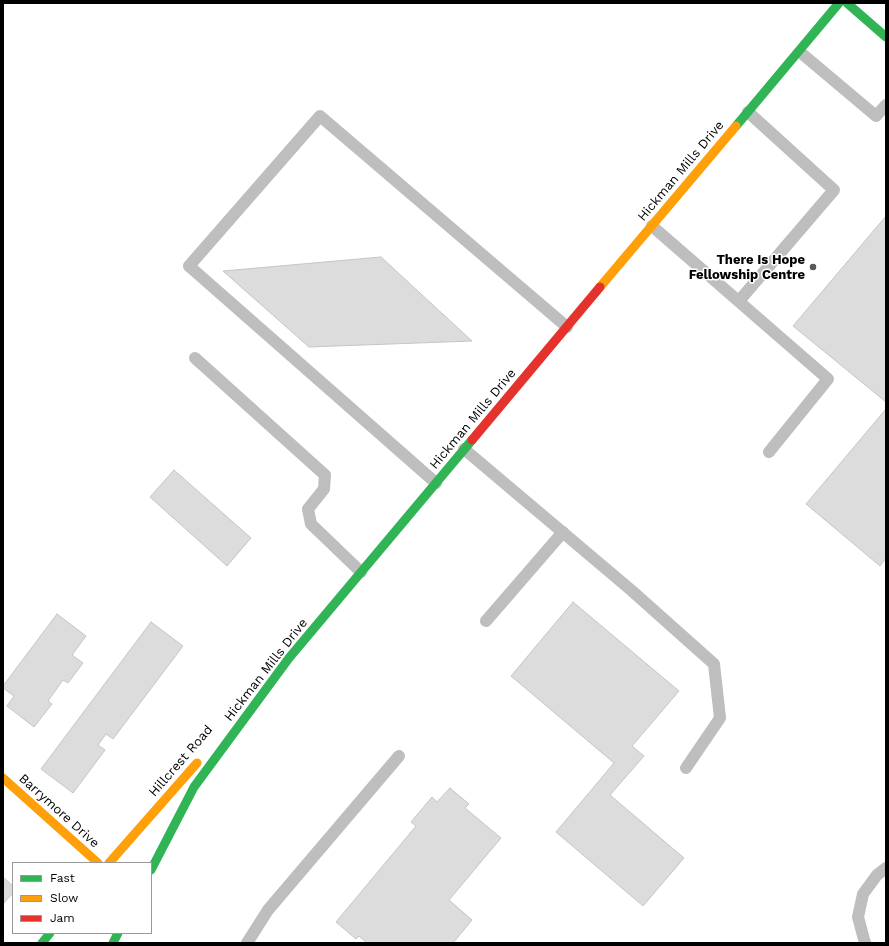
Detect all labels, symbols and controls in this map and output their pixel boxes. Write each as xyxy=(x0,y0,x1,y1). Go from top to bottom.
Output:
street label: Hickman Mills Drive xyxy=(635,118,727,224)
place label: There Is Hope Fellowship Centre xyxy=(689,252,805,283)
marker: There Is Hope Fellowship Centre xyxy=(808,262,818,272)
street label: Hickman Mills Drive xyxy=(427,366,519,472)
street label: Hickman Mills Drive xyxy=(221,616,311,724)
street label: Hillcrest Road xyxy=(146,722,216,800)
street label: Barrymore Drive xyxy=(16,771,102,851)
legend xyxy=(12,862,152,934)
text: Fast xyxy=(50,871,75,885)
text: Slow xyxy=(50,891,78,905)
text: Jam xyxy=(50,911,75,925)

